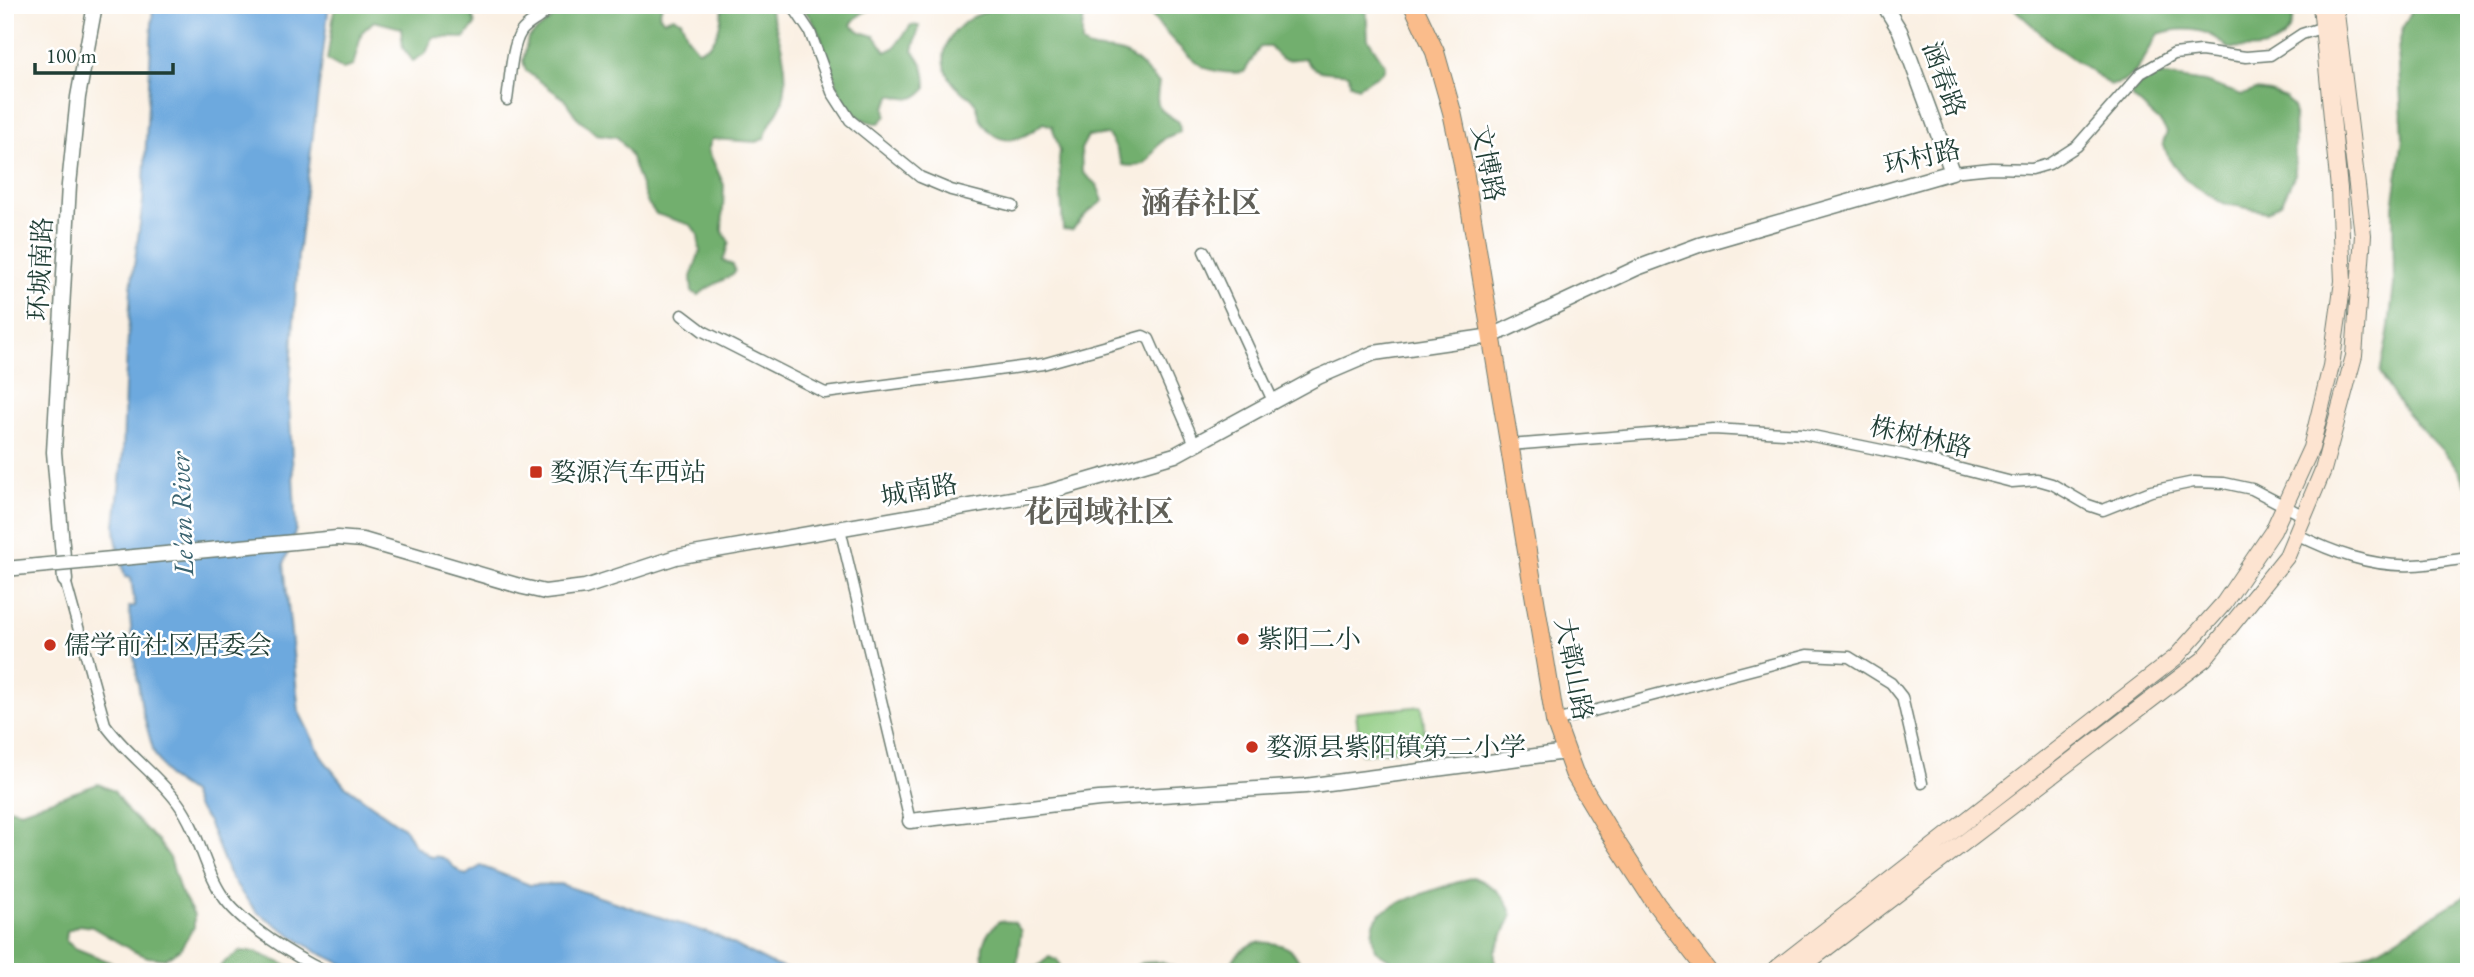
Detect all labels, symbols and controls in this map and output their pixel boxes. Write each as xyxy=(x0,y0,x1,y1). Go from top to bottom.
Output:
scale bar xyxy=(35,32,173,76)
street label: 涵春路 xyxy=(1915,37,1973,121)
text: 100 m xyxy=(46,42,97,69)
street label: 文博路 xyxy=(1464,121,1512,205)
street label: 环村路 xyxy=(1880,132,1964,182)
district label: 涵春社区 xyxy=(1141,183,1261,222)
street label: 环城南路 xyxy=(20,216,60,322)
street label: 株树林路 xyxy=(1867,409,1975,465)
water label: Le'an River xyxy=(161,450,201,578)
place label: 婺源汽车西站 xyxy=(550,455,706,489)
marker: 婺源汽车西站 xyxy=(528,464,544,480)
street label: 城南路 xyxy=(878,466,960,514)
district label: 花园域社区 xyxy=(1024,492,1174,531)
street label: 大鄣山路 xyxy=(1547,615,1601,723)
place label: 紫阳二小 xyxy=(1257,622,1361,656)
place label: 儒学前社区居委会 xyxy=(64,628,272,662)
marker: 紫阳二小 xyxy=(1235,631,1251,647)
marker: 儒学前社区居委会 xyxy=(42,637,58,653)
place label: 婺源县紫阳镇第二小学 xyxy=(1266,730,1526,764)
marker: 婺源县紫阳镇第二小学 xyxy=(1244,739,1260,755)

